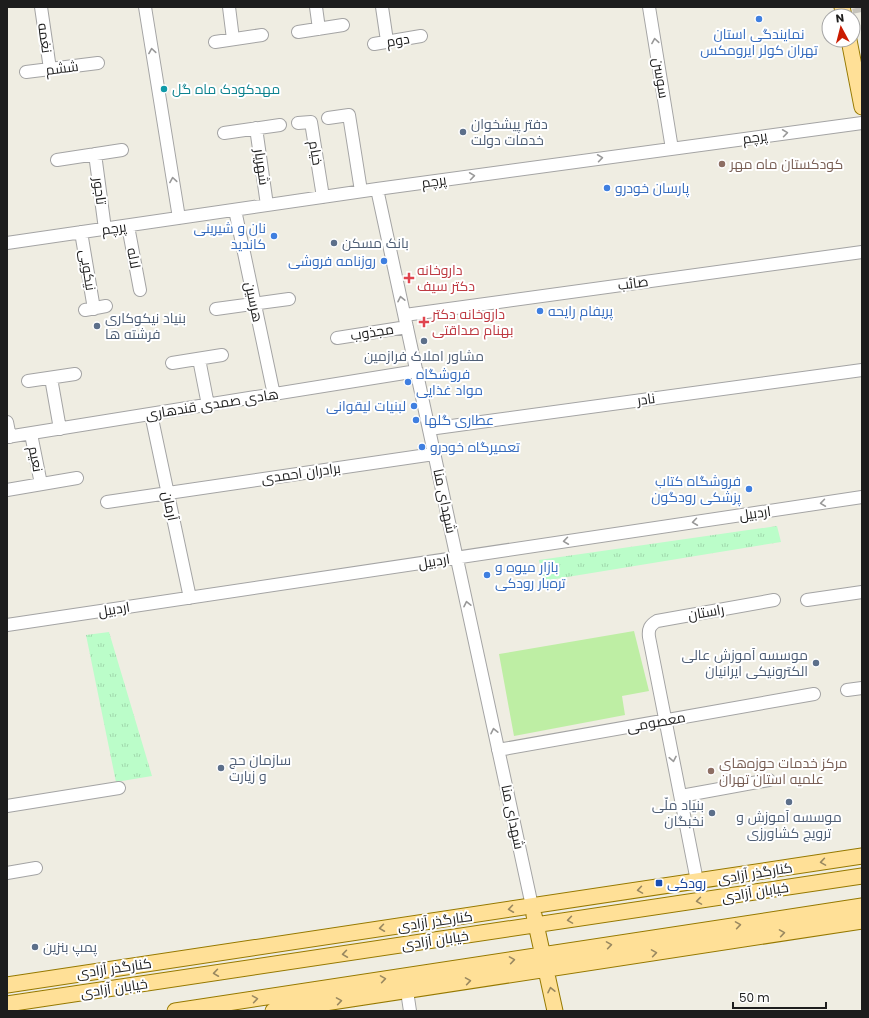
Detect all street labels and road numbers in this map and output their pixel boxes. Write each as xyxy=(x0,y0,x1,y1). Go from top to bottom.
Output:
street label: نغمه xyxy=(33,22,57,54)
street label: دوم xyxy=(385,28,411,52)
street label: ششم xyxy=(44,56,80,80)
street label: سوسن xyxy=(648,56,674,100)
street label: پرچم xyxy=(741,125,769,149)
street label: خیام xyxy=(304,139,328,167)
street label: شهریار xyxy=(249,147,274,187)
street label: پرچم xyxy=(420,169,448,193)
street label: تاجور xyxy=(88,175,112,206)
street label: پرچم xyxy=(100,216,128,240)
street label: لاله xyxy=(122,246,146,270)
street label: نیکویی xyxy=(75,248,101,292)
street label: صائب xyxy=(616,271,650,295)
street label: هرسین xyxy=(240,280,268,324)
street label: مجذوب xyxy=(349,319,395,345)
street label: هادی صمدی قندهاری xyxy=(144,384,280,424)
street label: نادر xyxy=(635,388,656,410)
street label: نعیم xyxy=(24,444,48,474)
street label: برادران احمدی xyxy=(260,458,342,488)
street label: شهدای منا xyxy=(428,467,462,535)
street label: آرمان xyxy=(157,489,183,523)
street label: اردبیل xyxy=(738,501,772,525)
street label: اردبیل xyxy=(417,549,451,573)
street label: اردبیل xyxy=(97,597,131,621)
street label: راستان xyxy=(686,599,726,625)
street label: معصومی xyxy=(625,707,687,737)
street label: شهدای منا xyxy=(496,783,530,851)
street label: کنارگذر آزادی xyxy=(716,857,794,889)
street label: خیابان آزادی xyxy=(720,877,790,907)
street label: کنارگذر آزادی xyxy=(396,906,474,936)
street label: خیابان آزادی xyxy=(400,925,470,955)
street label: کنارگذر آزادی xyxy=(75,953,153,983)
street label: خیابان آزادی xyxy=(79,973,149,1003)

